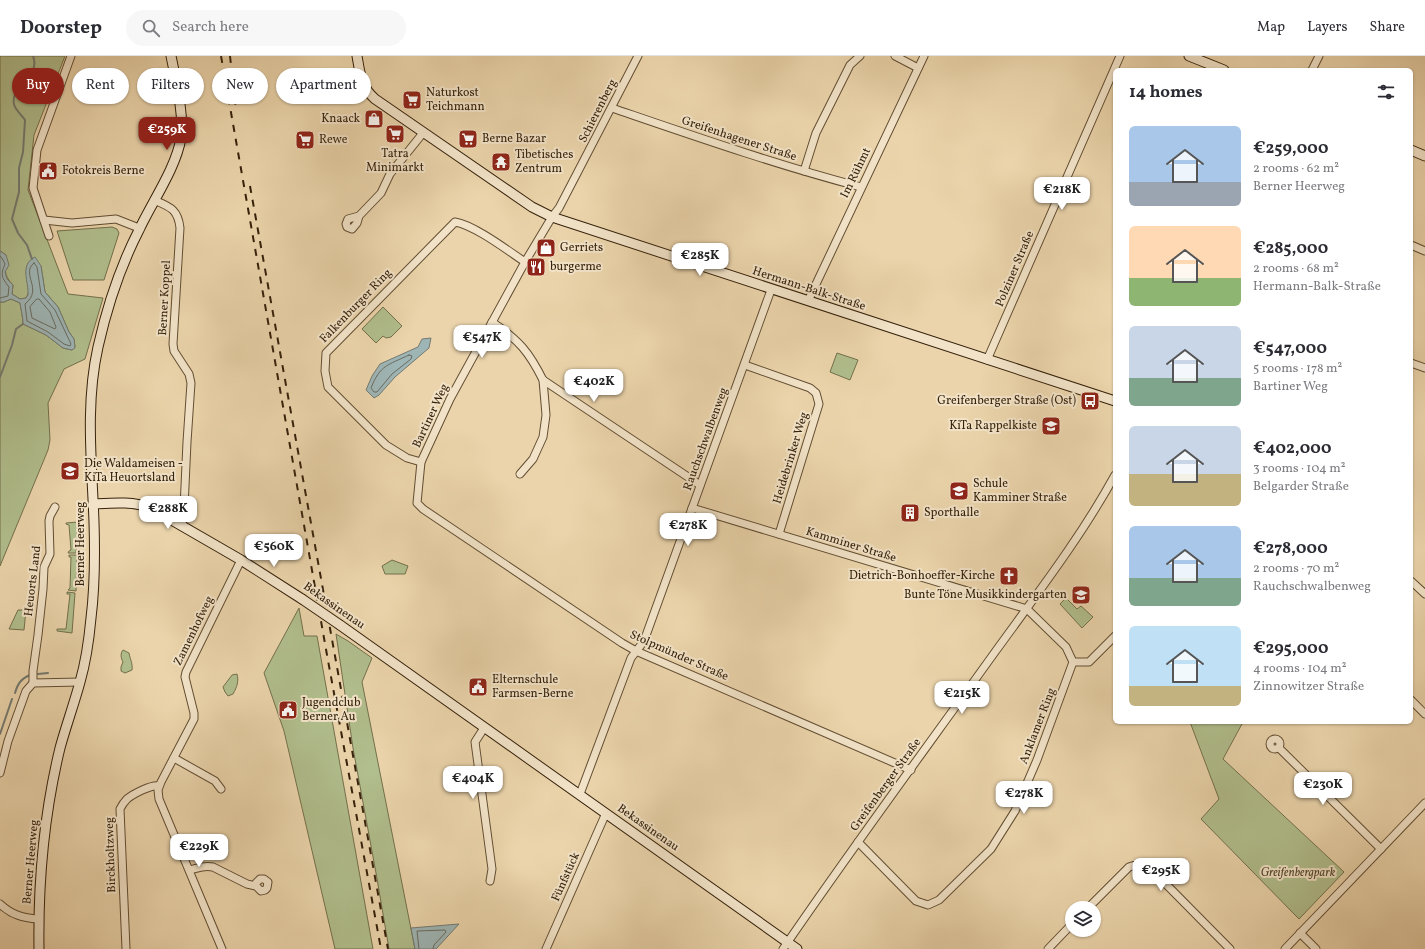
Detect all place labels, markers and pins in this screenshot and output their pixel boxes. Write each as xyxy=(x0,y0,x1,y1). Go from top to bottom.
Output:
place label: Naturkost Teichmann xyxy=(426,85,485,115)
supermarket icon: Naturkost Teichmann xyxy=(401,89,423,111)
shop icon: Knaack xyxy=(363,108,385,130)
place label: Knaack xyxy=(321,111,360,127)
pin: €259K xyxy=(139,117,195,151)
supermarket icon: Tatra Minimarkt xyxy=(384,123,406,145)
supermarket icon: Berne Bazar xyxy=(457,128,479,150)
supermarket icon: Rewe xyxy=(294,129,316,151)
place label: Berne Bazar xyxy=(482,131,546,147)
place label: Rewe xyxy=(319,132,348,148)
place label: Tatra Minimarkt xyxy=(366,146,424,176)
place label: Tibetisches Zentrum xyxy=(515,147,573,177)
temple icon: Tibetisches Zentrum xyxy=(490,151,512,173)
public building icon: Fotokreis Berne xyxy=(37,160,59,182)
place label: Fotokreis Berne xyxy=(62,163,145,179)
pin: €218K xyxy=(1034,177,1090,211)
shop icon: Gerriets xyxy=(535,237,557,259)
place label: Gerriets xyxy=(560,240,603,256)
pin: €285K xyxy=(672,243,728,277)
restaurant icon: burgerme xyxy=(525,256,547,278)
place label: burgerme xyxy=(550,259,602,275)
pin: €547K xyxy=(454,325,510,359)
pin: €402K xyxy=(566,369,622,403)
bus stop icon: Greifenberger Straße (Ost) xyxy=(1079,390,1101,412)
place label: Greifenberger Straße (Ost) xyxy=(937,393,1077,409)
school or university icon: KiTa Rappelkiste xyxy=(1040,415,1062,437)
place label: KiTa Rappelkiste xyxy=(949,418,1037,434)
place label: Die Waldameisen - KiTa Heuortsland xyxy=(84,456,183,486)
school or university icon: Die Waldameisen - KiTa Heuortsland xyxy=(59,460,81,482)
place label: Schule Kamminer Straße xyxy=(973,476,1067,506)
school or university icon: Schule Kamminer Straße xyxy=(948,480,970,502)
pin: €288K xyxy=(140,496,196,530)
building icon: Sporthalle xyxy=(899,502,921,524)
place label: Sporthalle xyxy=(924,505,979,521)
pin: €278K xyxy=(660,513,716,547)
pin: €560K xyxy=(246,534,302,568)
church icon: Dietrich-Bonhoeffer-Kirche xyxy=(998,565,1020,587)
place label: Dietrich-Bonhoeffer-Kirche xyxy=(849,568,995,584)
school or university icon: Bunte Töne Musikkindergarten xyxy=(1070,584,1092,606)
place label: Bunte Töne Musikkindergarten xyxy=(904,587,1067,603)
place label: Elternschule Farmsen-Berne xyxy=(492,672,574,702)
public building icon: Elternschule Farmsen-Berne xyxy=(467,676,489,698)
pin: €215K xyxy=(934,681,990,715)
place label: Jugendclub Berner Au xyxy=(302,695,361,725)
public building icon: Jugendclub Berner Au xyxy=(277,699,299,721)
pin: €404K xyxy=(445,766,501,800)
pin: €230K xyxy=(1295,772,1351,806)
pin: €278K xyxy=(996,781,1052,815)
pin: €229K xyxy=(171,834,227,868)
pin: €295K xyxy=(1133,858,1189,892)

